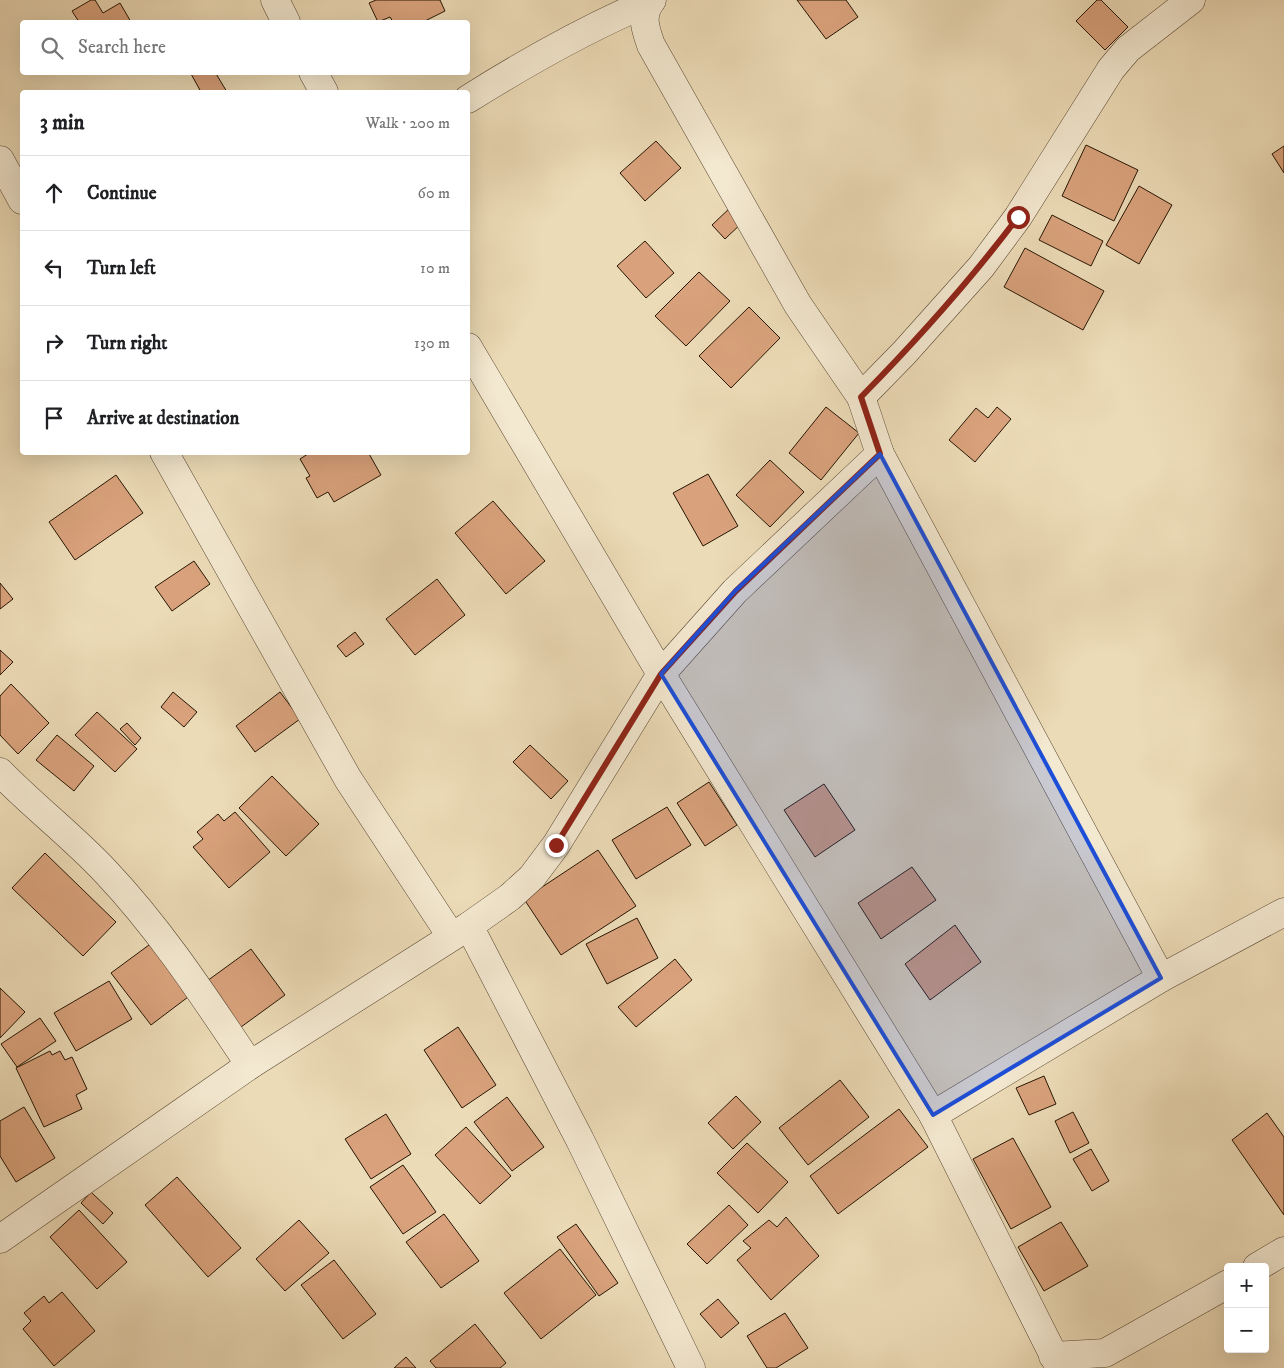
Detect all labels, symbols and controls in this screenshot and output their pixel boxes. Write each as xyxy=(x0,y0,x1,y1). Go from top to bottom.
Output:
search box xyxy=(20,20,470,75)
icon: search xyxy=(38,34,66,62)
text: Search here xyxy=(78,36,166,59)
text: 3 min xyxy=(40,110,85,136)
text: Walk · 200 m xyxy=(366,113,450,133)
icon: ahead xyxy=(40,179,68,207)
text: Continue xyxy=(87,182,157,205)
text: 60 m xyxy=(418,183,450,203)
route start xyxy=(1007,206,1030,229)
icon: left xyxy=(40,254,68,282)
text: Turn left xyxy=(87,257,156,280)
text: 10 m xyxy=(420,258,450,278)
icon: right xyxy=(40,329,68,357)
text: Turn right xyxy=(87,332,167,355)
text: 130 m xyxy=(414,333,450,353)
icon: arrive xyxy=(40,404,68,432)
text: Arrive at destination xyxy=(87,407,239,430)
route end xyxy=(545,834,568,857)
map controls xyxy=(1224,1263,1269,1353)
button: + xyxy=(1224,1263,1269,1308)
button: − xyxy=(1224,1308,1269,1353)

